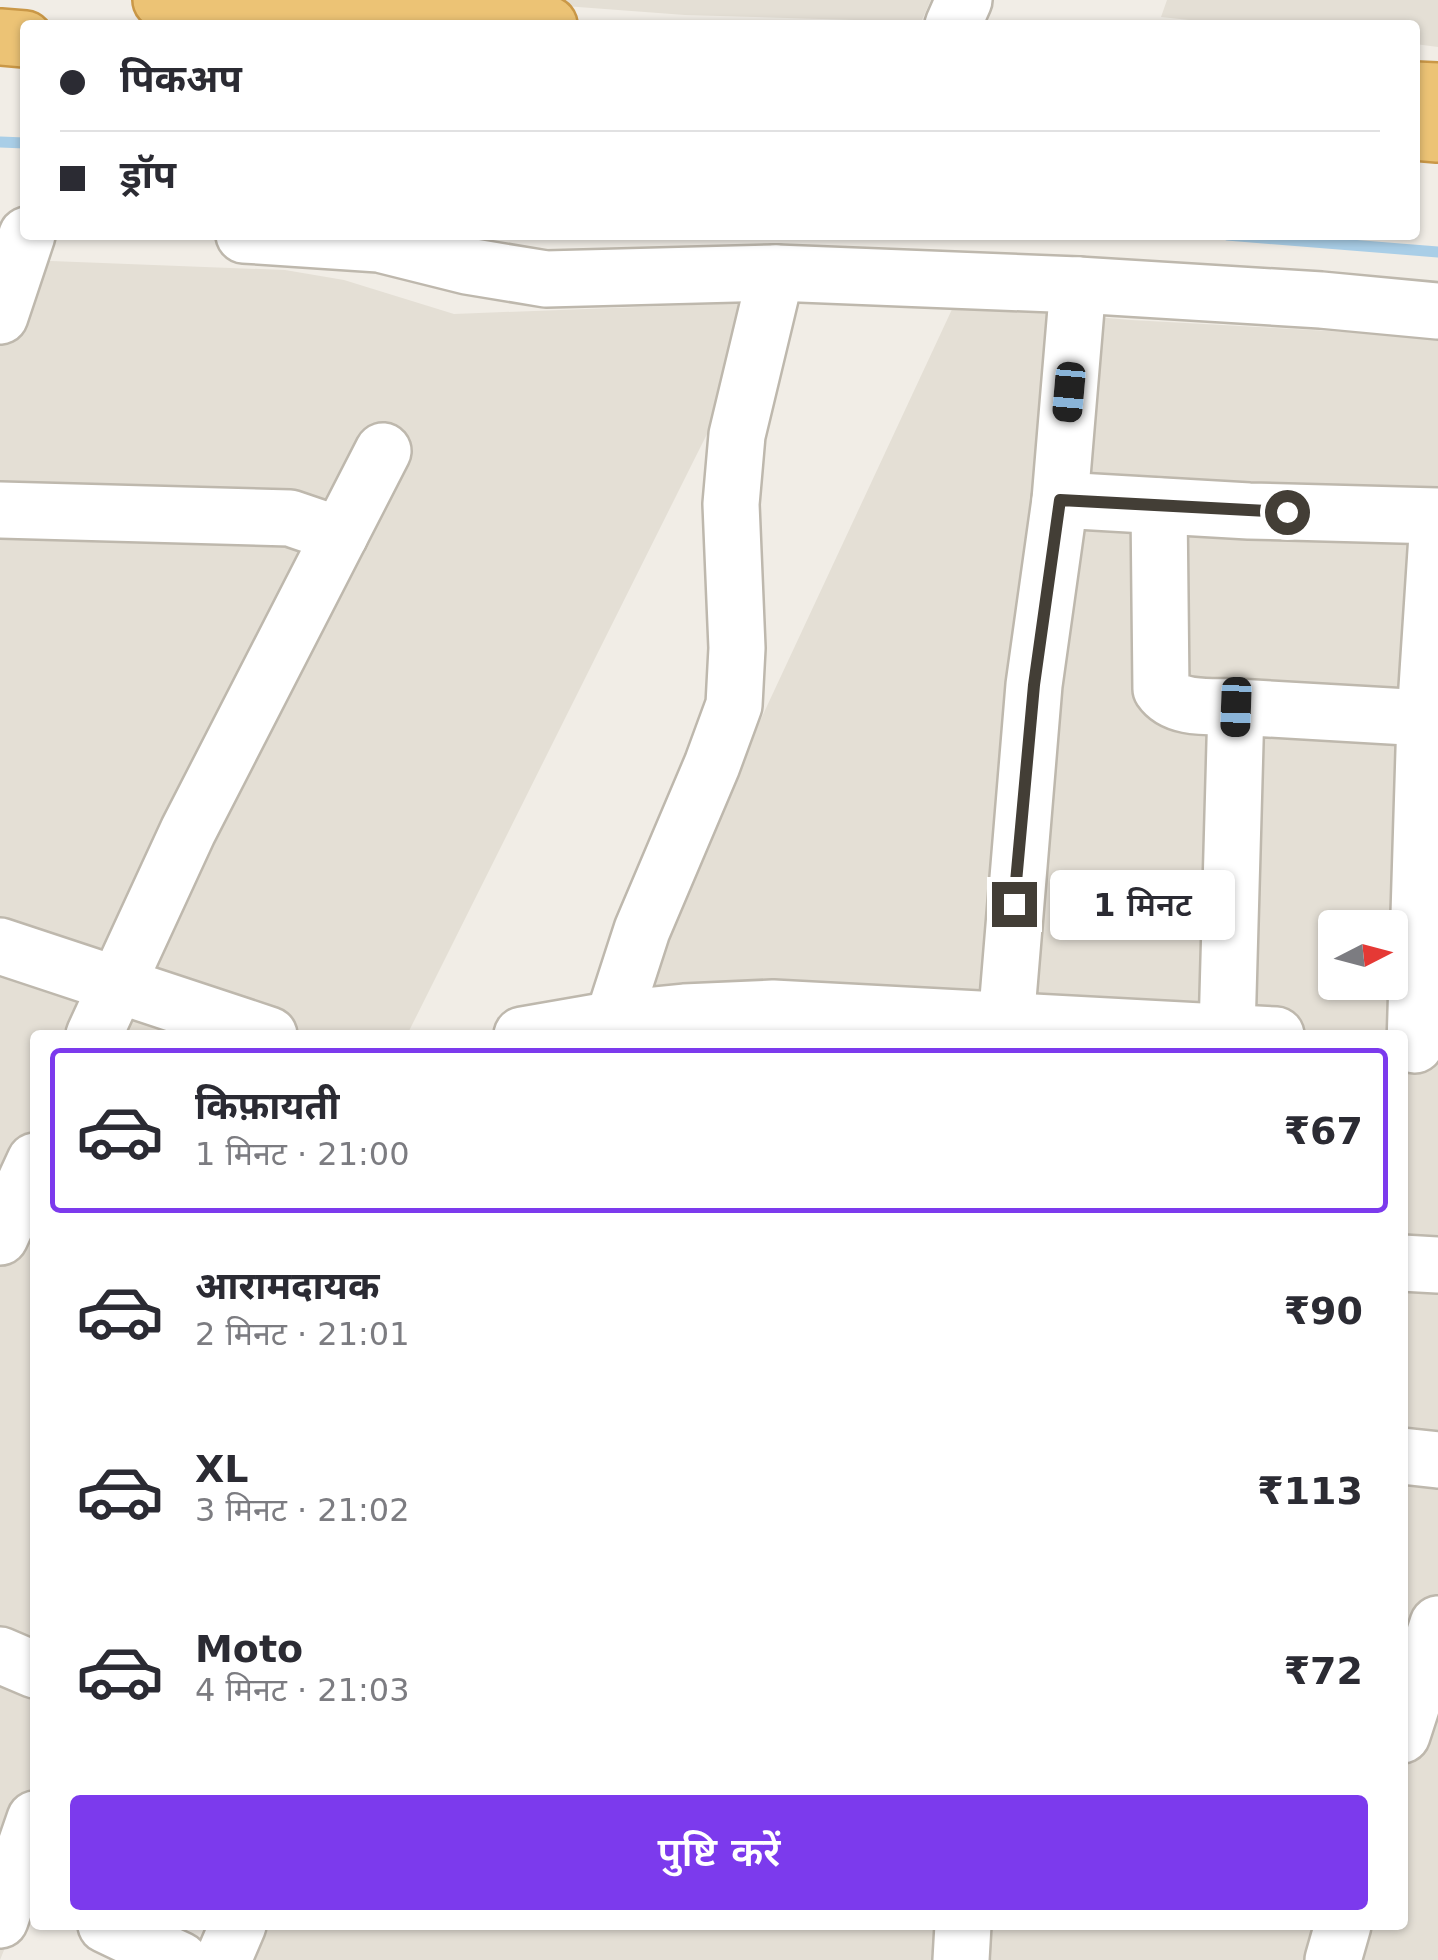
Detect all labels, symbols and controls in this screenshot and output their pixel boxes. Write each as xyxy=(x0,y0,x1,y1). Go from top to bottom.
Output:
text: पिकअप xyxy=(120,57,242,101)
text: ड्रॉप xyxy=(120,153,176,197)
car xyxy=(1051,361,1087,423)
route start xyxy=(1265,490,1310,535)
car xyxy=(1220,676,1252,738)
callout: 1 मिनट xyxy=(1049,869,1234,939)
route end xyxy=(992,882,1037,927)
text: 1 मिनट xyxy=(1093,886,1192,924)
north arrow xyxy=(1318,910,1408,1000)
map controls xyxy=(1318,910,1408,1000)
text: किफ़ायती xyxy=(195,1084,339,1128)
icon: car xyxy=(75,1086,165,1176)
text: ₹67 xyxy=(1284,1109,1363,1153)
text: 1 मिनट · 21:00 xyxy=(195,1135,410,1173)
text: आरामदायक xyxy=(195,1264,379,1308)
icon: car xyxy=(75,1266,165,1356)
text: ₹90 xyxy=(1284,1289,1363,1333)
text: 2 मिनट · 21:01 xyxy=(195,1315,410,1353)
icon: car xyxy=(75,1446,165,1536)
text: XL xyxy=(195,1447,249,1491)
text: ₹113 xyxy=(1257,1469,1363,1513)
text: 3 मिनट · 21:02 xyxy=(195,1491,410,1529)
icon: car xyxy=(75,1626,165,1716)
text: Moto xyxy=(195,1627,303,1671)
text: ₹72 xyxy=(1284,1649,1363,1693)
text: 4 मिनट · 21:03 xyxy=(195,1671,410,1709)
button: पुष्टि करें xyxy=(70,1795,1368,1910)

